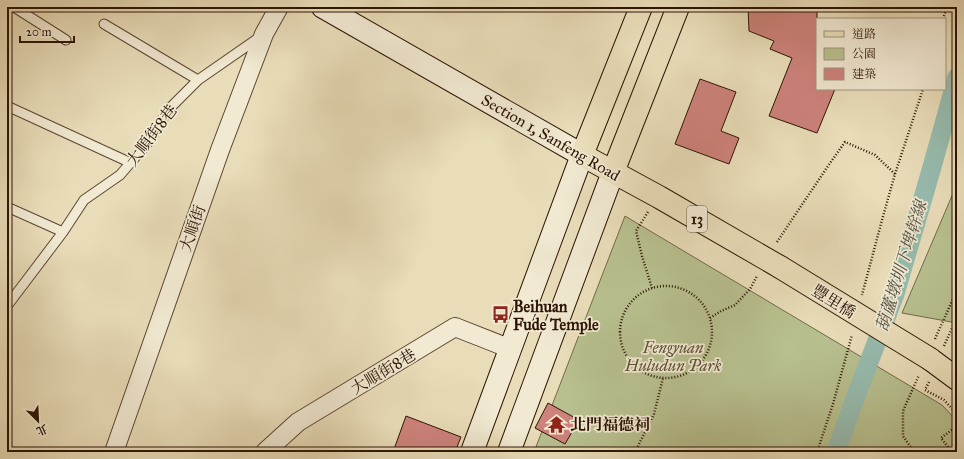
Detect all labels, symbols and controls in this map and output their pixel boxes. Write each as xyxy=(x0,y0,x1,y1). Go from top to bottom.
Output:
scale bar xyxy=(20,18,74,44)
legend xyxy=(816,18,946,90)
text: 20 m xyxy=(26,25,52,39)
text: 道路 xyxy=(852,27,876,41)
text: 公園 xyxy=(852,47,876,61)
text: 建築 xyxy=(852,67,876,81)
street label: Section 1, Sanfeng Road xyxy=(478,90,623,186)
street label: 大順街8巷 xyxy=(122,101,181,170)
water label: 葫蘆墩圳下埤幹線 xyxy=(872,196,932,334)
street label: 大順街 xyxy=(176,202,209,254)
road number: 13 xyxy=(687,206,707,232)
street label: 豐里橋 xyxy=(808,281,859,322)
place label: Beihuan Fude Temple xyxy=(513,297,599,335)
bus stop icon: Beihuan Fude Temple xyxy=(490,305,510,325)
park label: Fengyuan Huludun Park xyxy=(624,338,721,375)
street label: 大順街8巷 xyxy=(347,345,419,398)
north arrow xyxy=(18,401,58,441)
temple icon: 北門福德祠 xyxy=(547,414,567,434)
place label: 北門福德祠 xyxy=(570,415,650,434)
text: 北 xyxy=(34,422,50,438)

